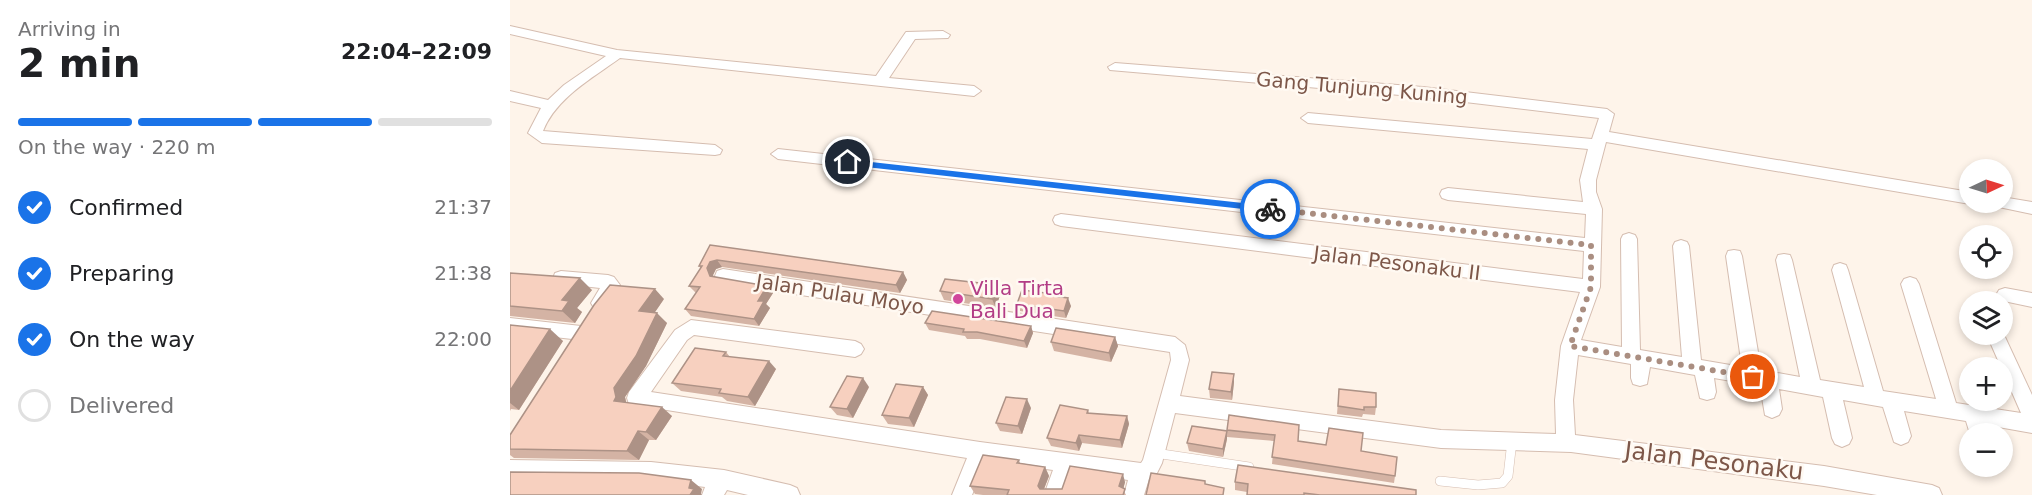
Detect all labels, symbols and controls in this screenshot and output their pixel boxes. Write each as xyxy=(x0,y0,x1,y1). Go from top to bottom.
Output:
text: Arriving in xyxy=(18,17,121,41)
text: 22:04–22:09 xyxy=(341,39,492,64)
text: 2 min xyxy=(18,41,140,86)
street label: Gang Tunjung Kuning xyxy=(1255,67,1469,109)
text: On the way · 220 m xyxy=(18,135,216,159)
pin xyxy=(822,136,873,187)
icon: home xyxy=(831,145,864,178)
north arrow xyxy=(1959,159,2013,213)
map controls xyxy=(1959,159,2013,477)
courier xyxy=(1240,179,1300,239)
icon: check xyxy=(18,191,51,224)
icon: bike xyxy=(1254,193,1287,226)
text: Confirmed xyxy=(69,195,183,220)
text: 21:37 xyxy=(434,195,492,219)
button: locate xyxy=(1959,225,2013,279)
street label: Jalan Pesonaku II xyxy=(1310,241,1482,285)
icon: check xyxy=(18,257,51,290)
text: Preparing xyxy=(69,261,175,286)
text: 21:38 xyxy=(434,261,492,285)
street label: Jalan Pulau Moyo xyxy=(752,269,926,319)
place label: Villa Tirta Bali Dua xyxy=(970,276,1064,323)
button: layers xyxy=(1959,291,2013,345)
marker: Villa Tirta Bali Dua xyxy=(951,292,965,306)
icon: check xyxy=(18,323,51,356)
text: On the way xyxy=(69,327,195,352)
text: 22:00 xyxy=(434,327,492,351)
pin xyxy=(1727,351,1778,402)
button: + xyxy=(1959,357,2013,411)
icon: bag xyxy=(1736,360,1769,393)
text: Delivered xyxy=(69,393,174,418)
button: − xyxy=(1959,423,2013,477)
street label: Jalan Pesonaku xyxy=(1621,436,1805,486)

